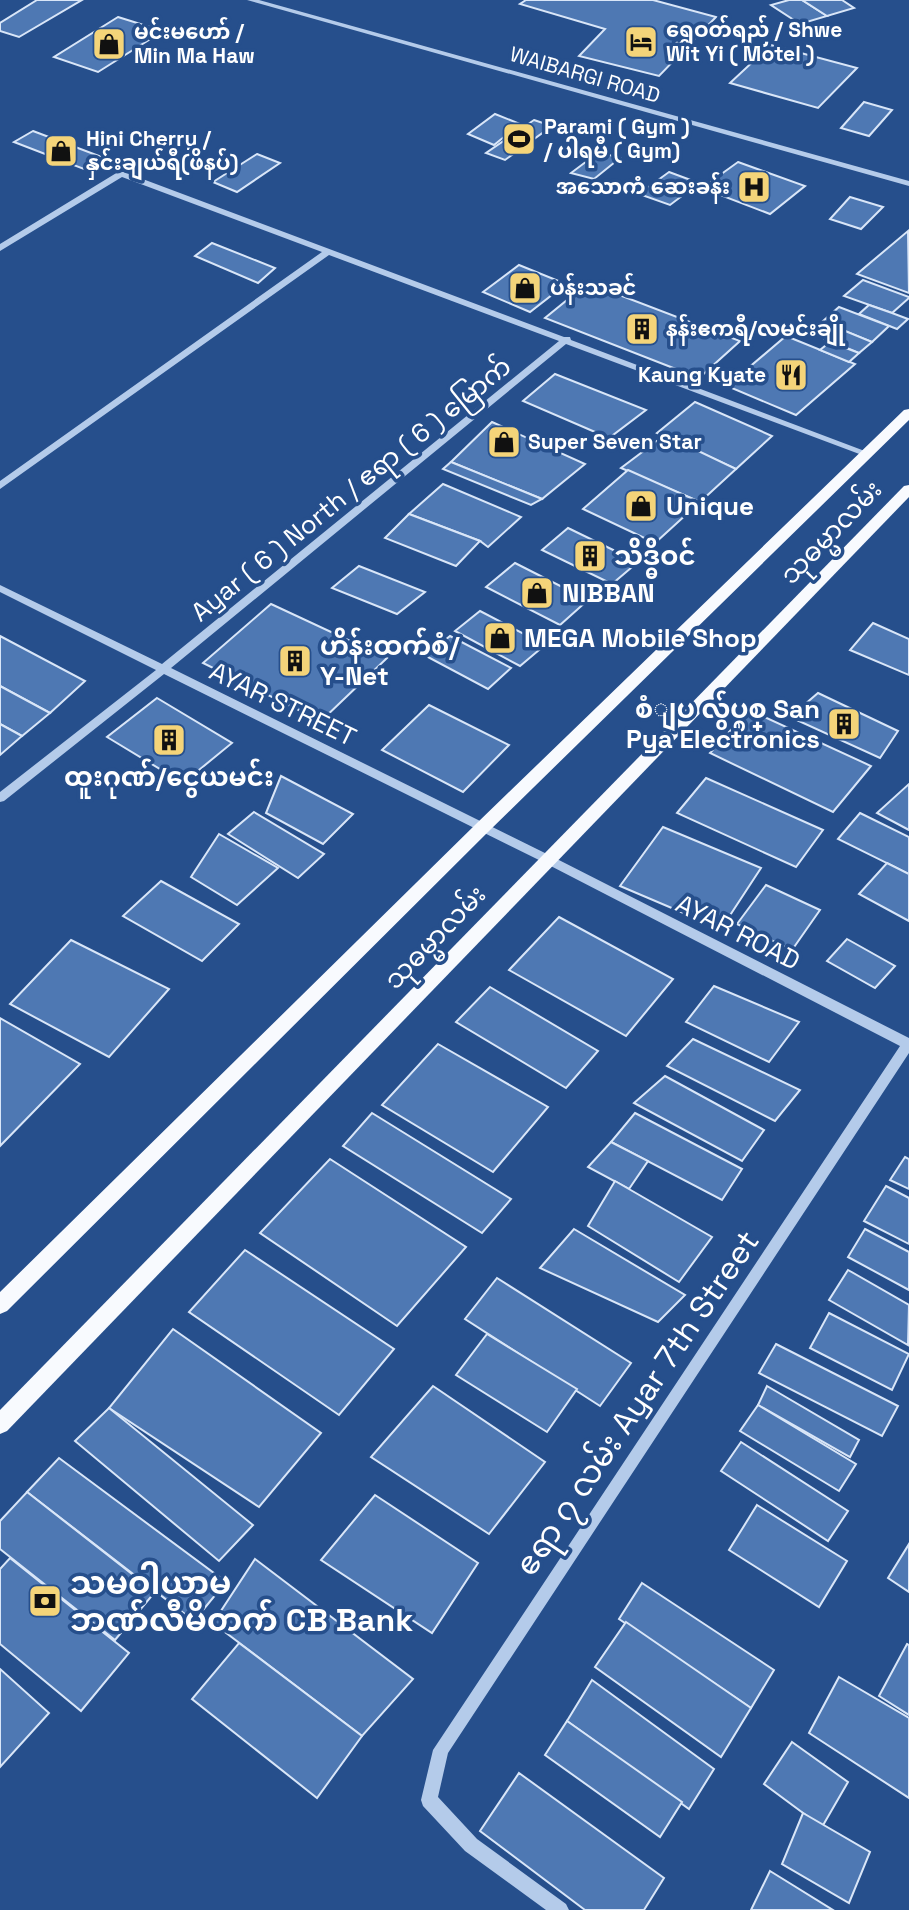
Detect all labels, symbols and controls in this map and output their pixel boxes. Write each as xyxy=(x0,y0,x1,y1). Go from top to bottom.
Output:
place label: ရွှေဝတ်ရည် / Shwe Wit Yi ( Motel ) xyxy=(666,14,842,67)
place label: မင်းမဟော် / Min Ma Haw xyxy=(134,16,255,69)
hotel icon: ရွှေဝတ်ရည် / Shwe Wit Yi ( Motel ) xyxy=(622,23,660,61)
shop icon: မင်းမဟော် / Min Ma Haw xyxy=(90,25,128,63)
street label: WAIBARGI ROAD xyxy=(507,40,663,109)
place label: Parami ( Gym ) / ပါရမီ ( Gym) xyxy=(543,113,690,168)
sports icon: Parami ( Gym ) / ပါရမီ ( Gym) xyxy=(500,120,538,158)
place label: Hini Cherry / နှင်းချယ်ရီ(ဖိနပ်) xyxy=(86,125,239,181)
shop icon: Hini Cherry / နှင်းချယ်ရီ(ဖိနပ်) xyxy=(42,132,80,170)
hospital icon: အသောကံ ဆေးခန်း xyxy=(735,168,773,206)
place label: အသောကံ ဆေးခန်း xyxy=(556,171,730,204)
shop icon: ပန်းသခင် xyxy=(506,269,544,307)
place label: ပန်းသခင် xyxy=(550,272,636,305)
building icon: နန်းဧကရီ/လမင်းချို xyxy=(623,310,661,348)
place label: နန်းဧကရီ/လမင်းချို xyxy=(666,313,846,347)
street label: Ayar ( 6 ) North / ဧရာ ( 6 ) မြောက် xyxy=(184,349,521,632)
restaurant icon: Kaung Kyate xyxy=(772,356,810,394)
place label: Kaung Kyate xyxy=(638,361,766,388)
shop icon: Super Seven Star xyxy=(485,423,523,461)
place label: Super Seven Star xyxy=(528,428,702,455)
street label: သုဓမ္မာလမ်း xyxy=(773,473,892,595)
shop icon: Unique xyxy=(622,487,660,525)
place label: Unique xyxy=(666,489,754,523)
building icon: သိဒ္ဓိဝင် xyxy=(571,537,609,575)
place label: သိဒ္ဓိဝင် xyxy=(614,537,696,579)
shop icon: NIBBAN xyxy=(518,574,556,612)
place label: NIBBAN xyxy=(562,576,655,610)
shop icon: MEGA Mobile Shop xyxy=(481,619,519,657)
place label: MEGA Mobile Shop xyxy=(524,621,756,655)
place label: ဟိန်းထက်စံ/ Y-Net xyxy=(320,627,460,693)
building icon: ဟိန်းထက်စံ/ Y-Net xyxy=(276,642,314,680)
street label: AYAR STREET xyxy=(204,654,362,754)
place label: စံျပ လ်ွပ္စစ္ San Pya Electronics xyxy=(626,690,820,756)
building icon: စံျပ လ်ွပ္စစ္ San Pya Electronics xyxy=(825,705,863,743)
building icon: ထူးဂုဏ်/ငွေယမင်း xyxy=(150,721,188,759)
place label: ထူးဂုဏ်/ငွေယမင်း xyxy=(64,758,274,799)
street label: သုဓမ္မာလမ်း xyxy=(377,878,496,1000)
street label: AYAR ROAD xyxy=(670,886,806,978)
street label: ဧရာ ၇ လမ်း Ayar 7th Street xyxy=(504,1221,773,1587)
place label: သမဝါယာမ ဘဏ်လီမိတက် CB Bank xyxy=(70,1561,413,1640)
bank icon: သမဝါယာမ ဘဏ်လီမိတက် CB Bank xyxy=(26,1582,64,1620)

